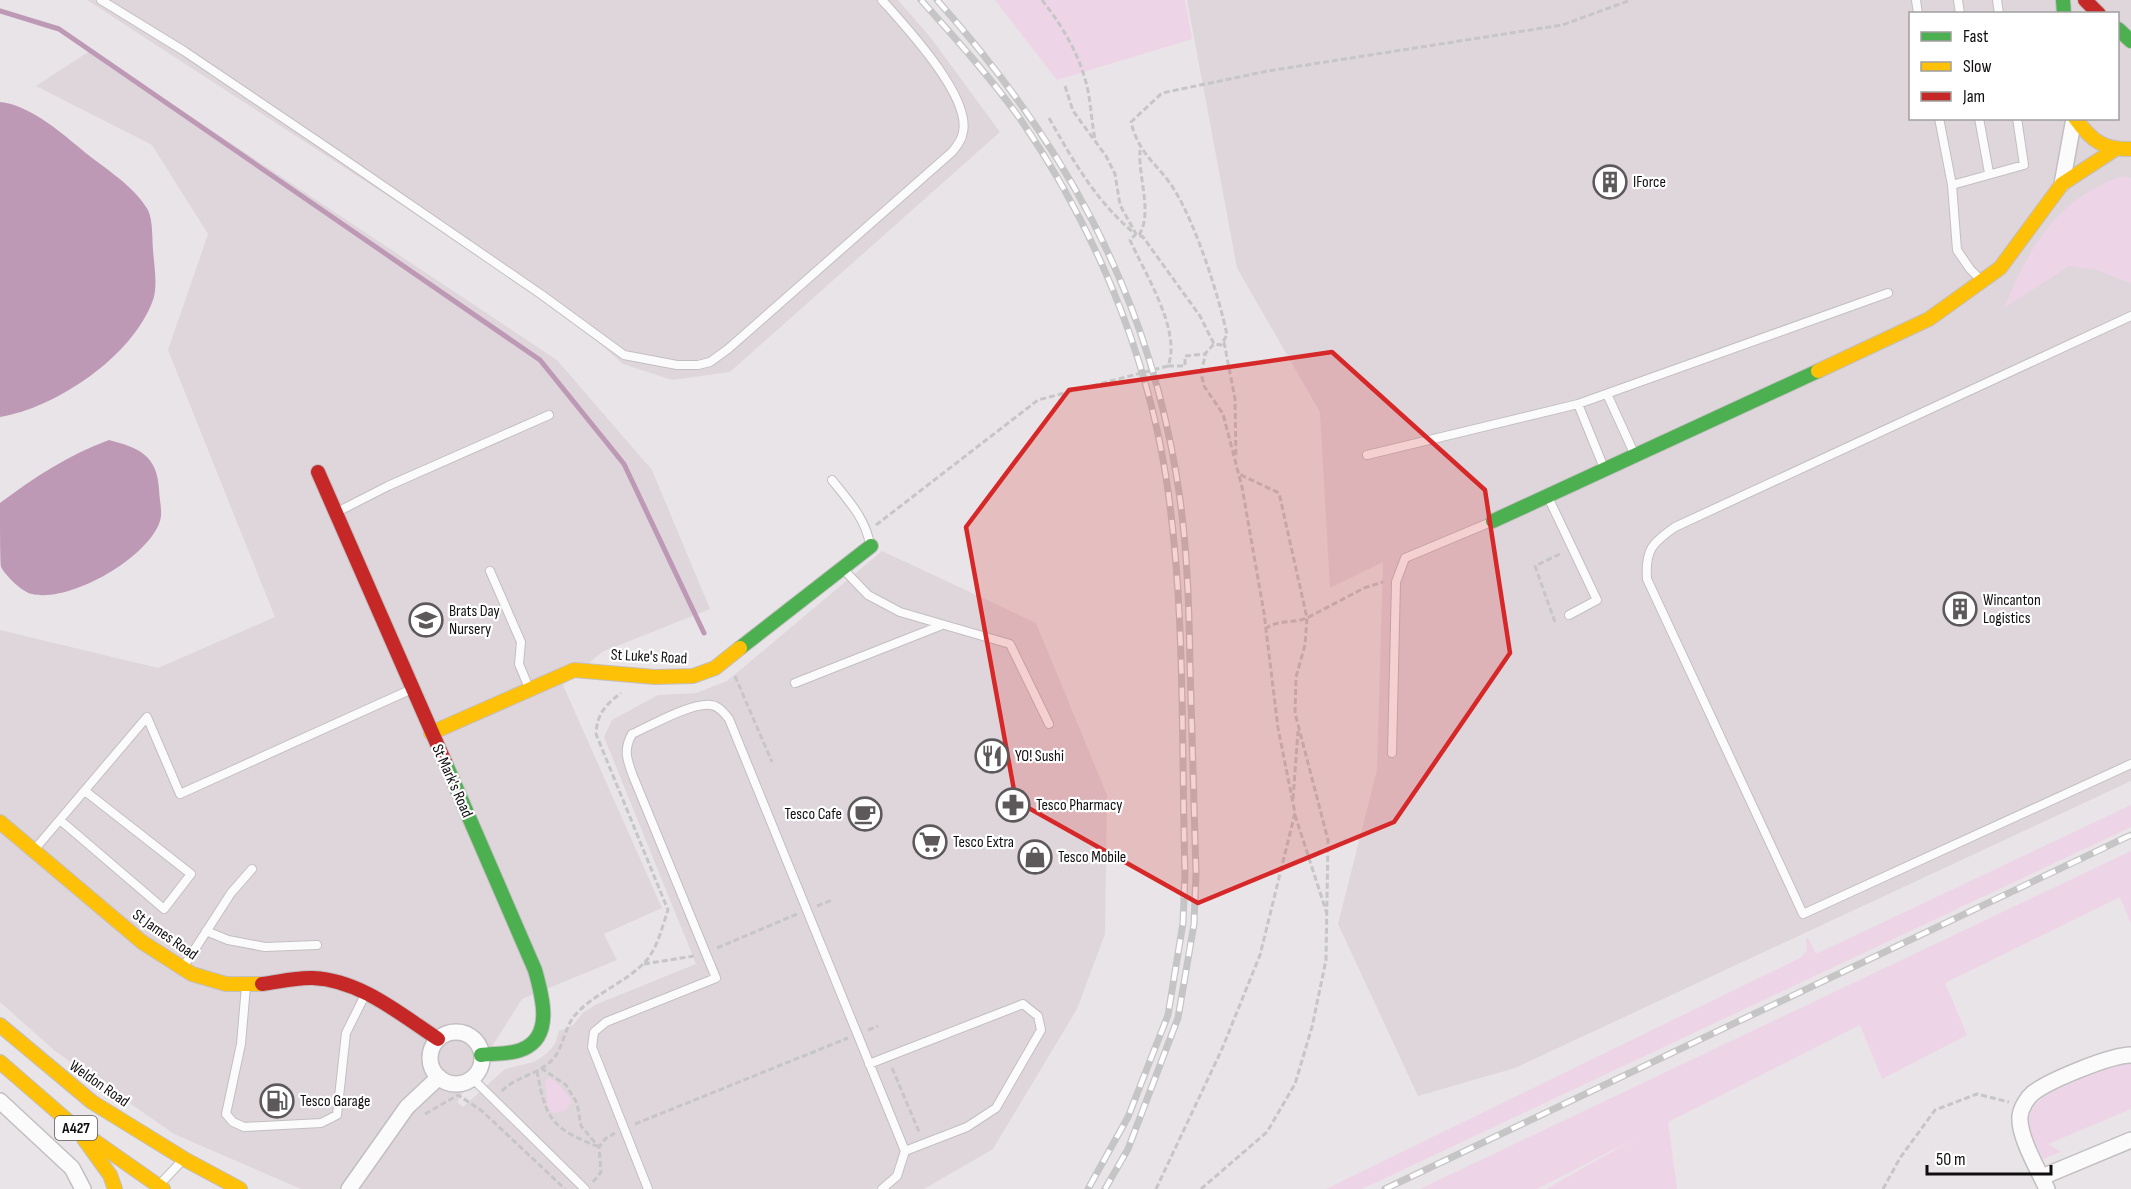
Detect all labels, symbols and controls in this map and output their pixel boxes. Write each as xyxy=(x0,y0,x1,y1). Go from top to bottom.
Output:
legend xyxy=(1909,12,2119,120)
text: Fast xyxy=(1963,26,1989,47)
text: Slow xyxy=(1963,56,1992,77)
text: Jam xyxy=(1962,86,1985,107)
building icon: IForce xyxy=(1592,164,1628,200)
place label: IForce xyxy=(1633,173,1666,192)
building icon: Wincanton Logistics xyxy=(1942,591,1978,627)
place label: Wincanton Logistics xyxy=(1983,591,2041,628)
school or university icon: Brats Day Nursery xyxy=(408,602,444,638)
place label: Brats Day Nursery xyxy=(449,602,500,639)
street label: St Luke's Road xyxy=(610,646,688,668)
restaurant icon: YO! Sushi xyxy=(974,738,1010,774)
street label: St Mark's Road xyxy=(427,741,477,821)
place label: YO! Sushi xyxy=(1015,747,1064,766)
pharmacy icon: Tesco Pharmacy xyxy=(995,787,1031,823)
cafe icon: Tesco Cafe xyxy=(847,796,883,832)
place label: Tesco Pharmacy xyxy=(1036,796,1122,815)
place label: Tesco Cafe xyxy=(785,805,842,824)
supermarket icon: Tesco Extra xyxy=(912,824,948,860)
place label: Tesco Extra xyxy=(953,833,1014,852)
shop icon: Tesco Mobile xyxy=(1017,839,1053,875)
place label: Tesco Mobile xyxy=(1058,848,1126,867)
street label: St James Road xyxy=(129,906,201,964)
street label: Weldon Road xyxy=(65,1056,133,1112)
fuel station icon: Tesco Garage xyxy=(259,1083,295,1119)
place label: Tesco Garage xyxy=(300,1092,370,1111)
road number: A427 xyxy=(55,1116,97,1140)
scale bar xyxy=(1927,1138,2052,1176)
text: 50 m xyxy=(1936,1149,1966,1170)

